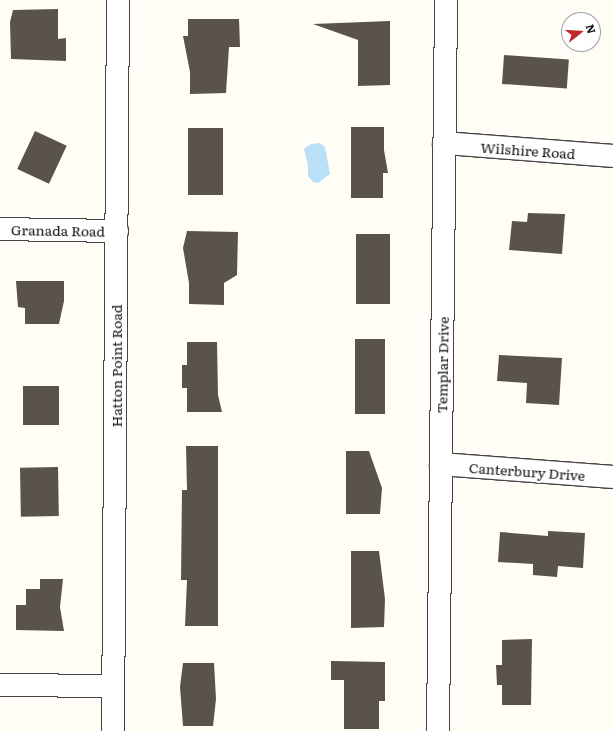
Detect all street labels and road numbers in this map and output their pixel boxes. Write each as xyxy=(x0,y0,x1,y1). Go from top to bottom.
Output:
street label: Wilshire Road xyxy=(480,138,576,162)
street label: Granada Road xyxy=(11,221,105,239)
street label: Hatton Point Road xyxy=(108,305,124,427)
street label: Templar Drive xyxy=(433,317,451,413)
street label: Canterbury Drive xyxy=(468,459,586,483)

